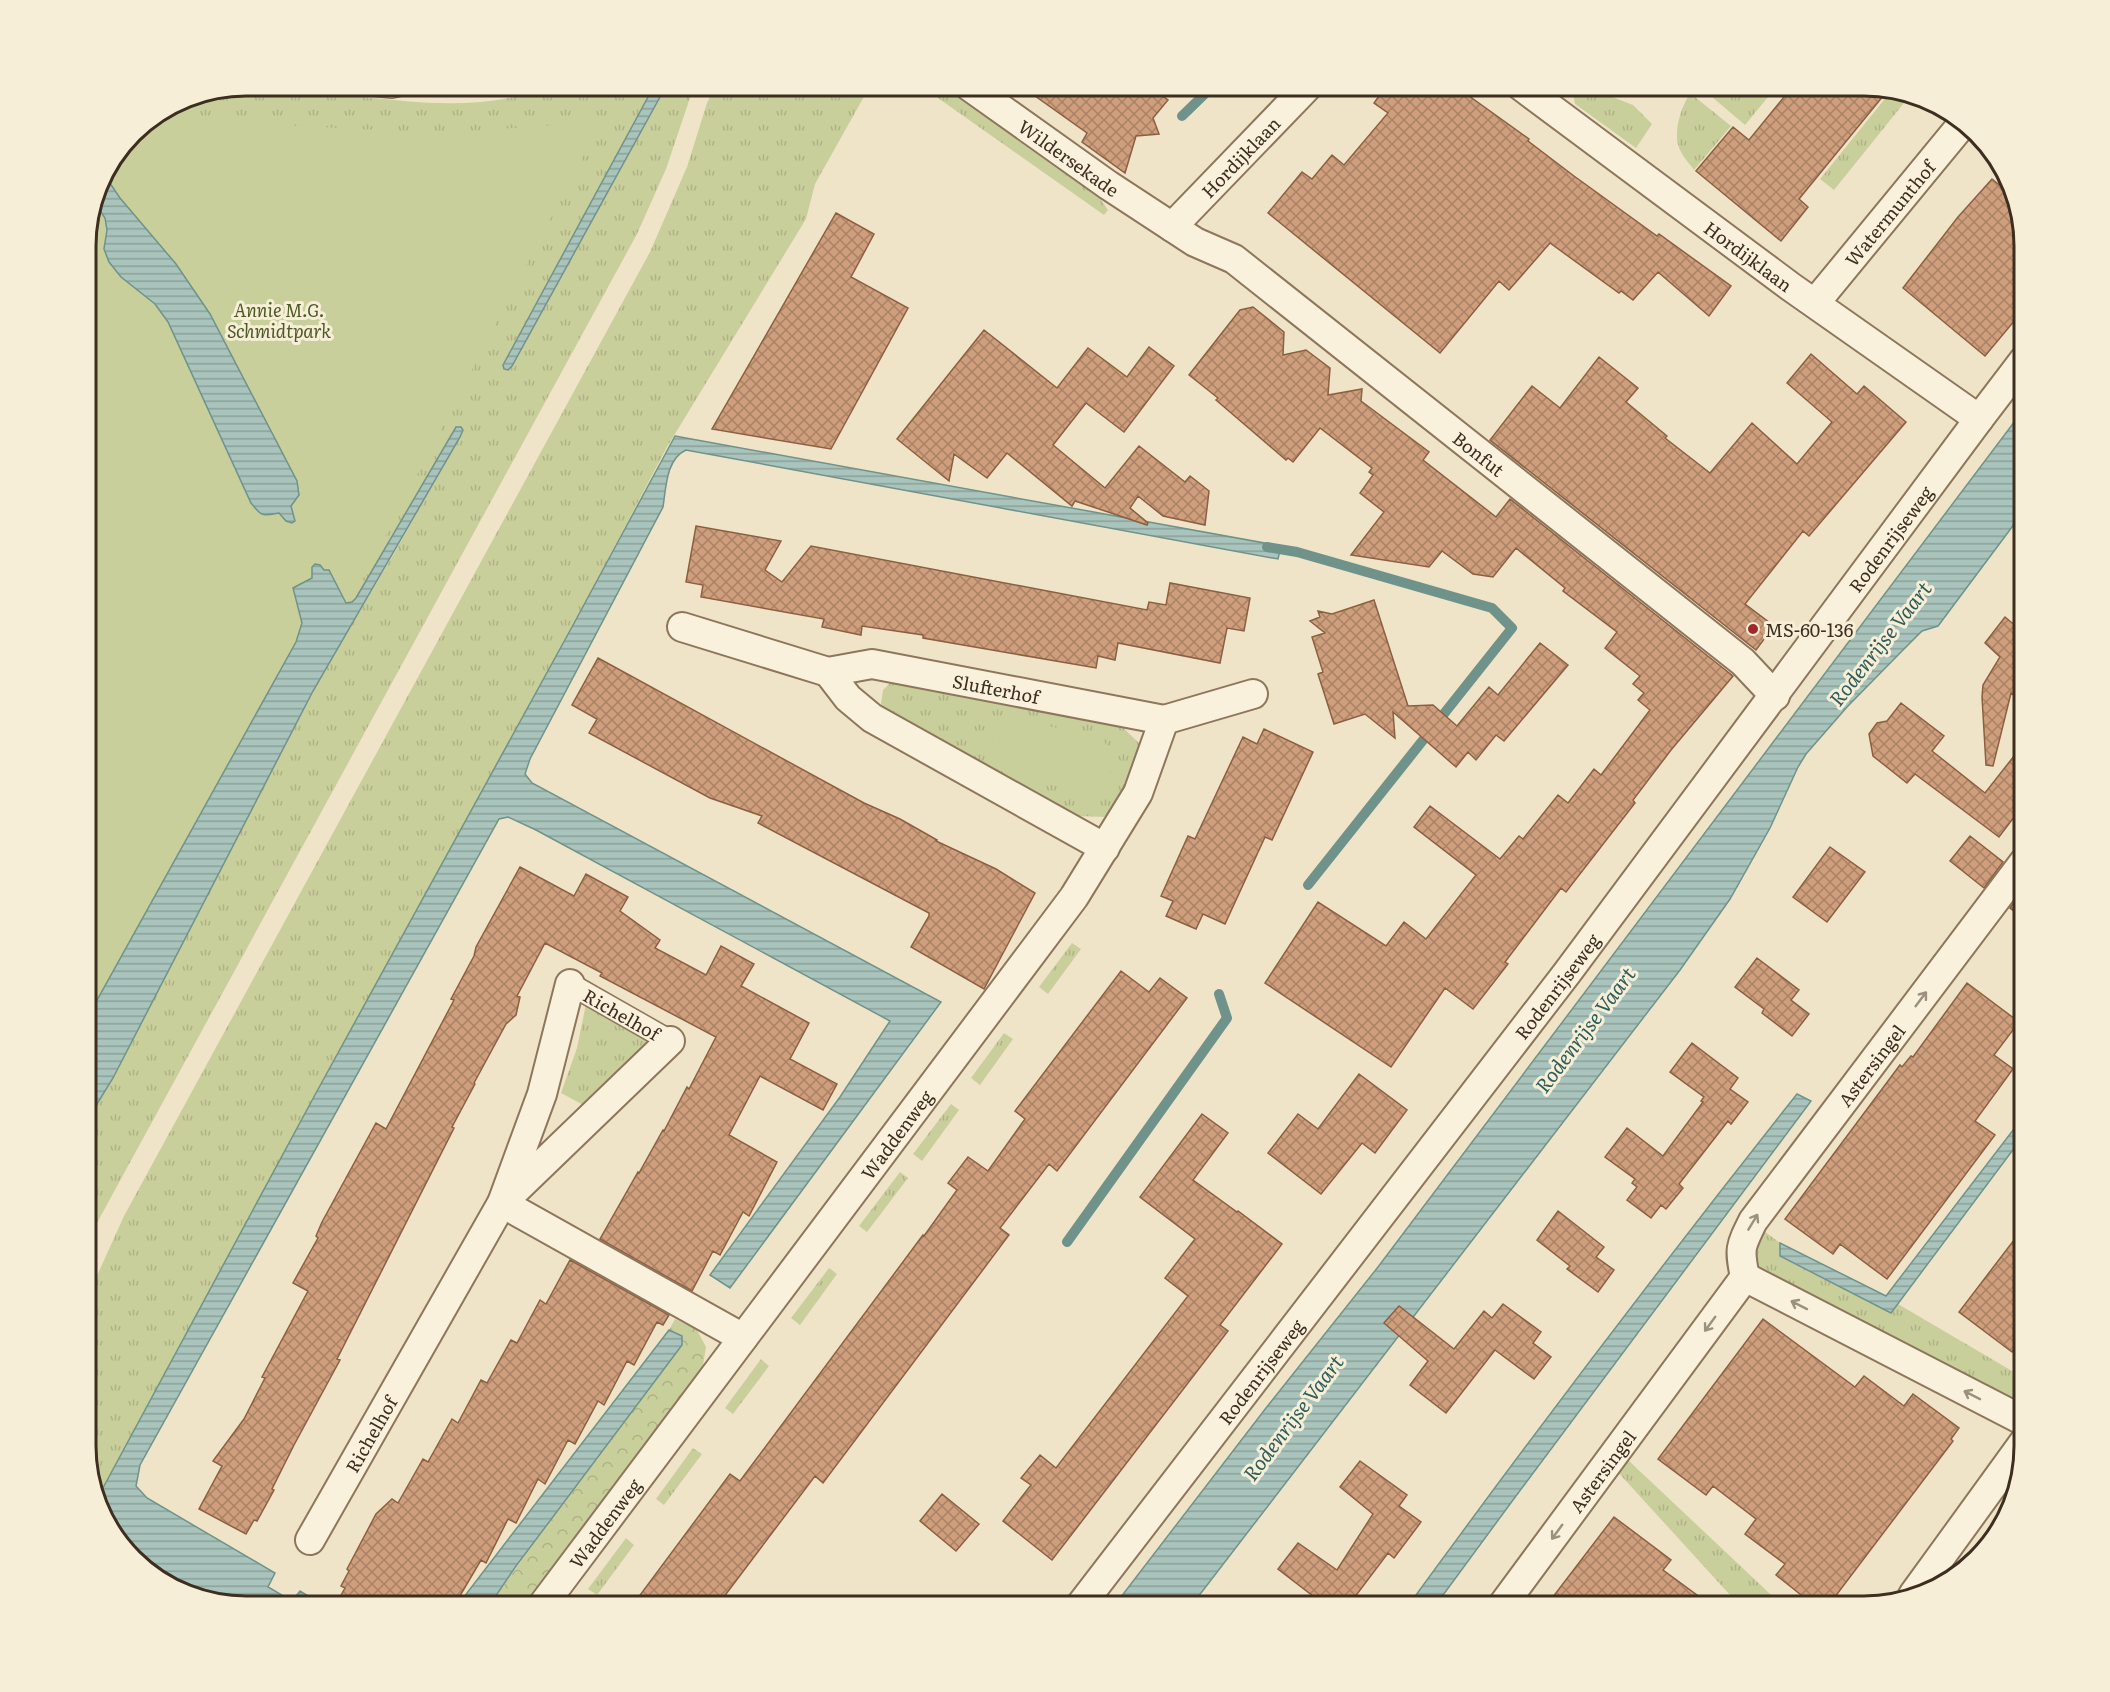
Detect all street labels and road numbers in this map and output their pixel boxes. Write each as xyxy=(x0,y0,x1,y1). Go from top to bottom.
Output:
street label: Hordijklaan xyxy=(1194,110,1286,203)
street label: Wildersekade xyxy=(1013,112,1125,202)
street label: Watermunthof xyxy=(1838,152,1942,271)
street label: Hordijklaan xyxy=(1699,214,1799,298)
street label: Bonfut xyxy=(1448,424,1511,483)
street label: Rodenrijseweg xyxy=(1841,479,1939,598)
street label: Slufterhof xyxy=(951,666,1044,710)
street label: Rodenrijseweg xyxy=(1507,927,1606,1045)
street label: Richelhof xyxy=(579,981,667,1047)
street label: Astersingel xyxy=(1831,1018,1911,1112)
street label: Waddenweg xyxy=(854,1083,939,1184)
street label: Rodenrijseweg xyxy=(1211,1312,1310,1430)
street label: Richelhof xyxy=(338,1389,404,1477)
street label: Astersingel xyxy=(1562,1424,1641,1518)
street label: Waddenweg xyxy=(562,1472,648,1573)

